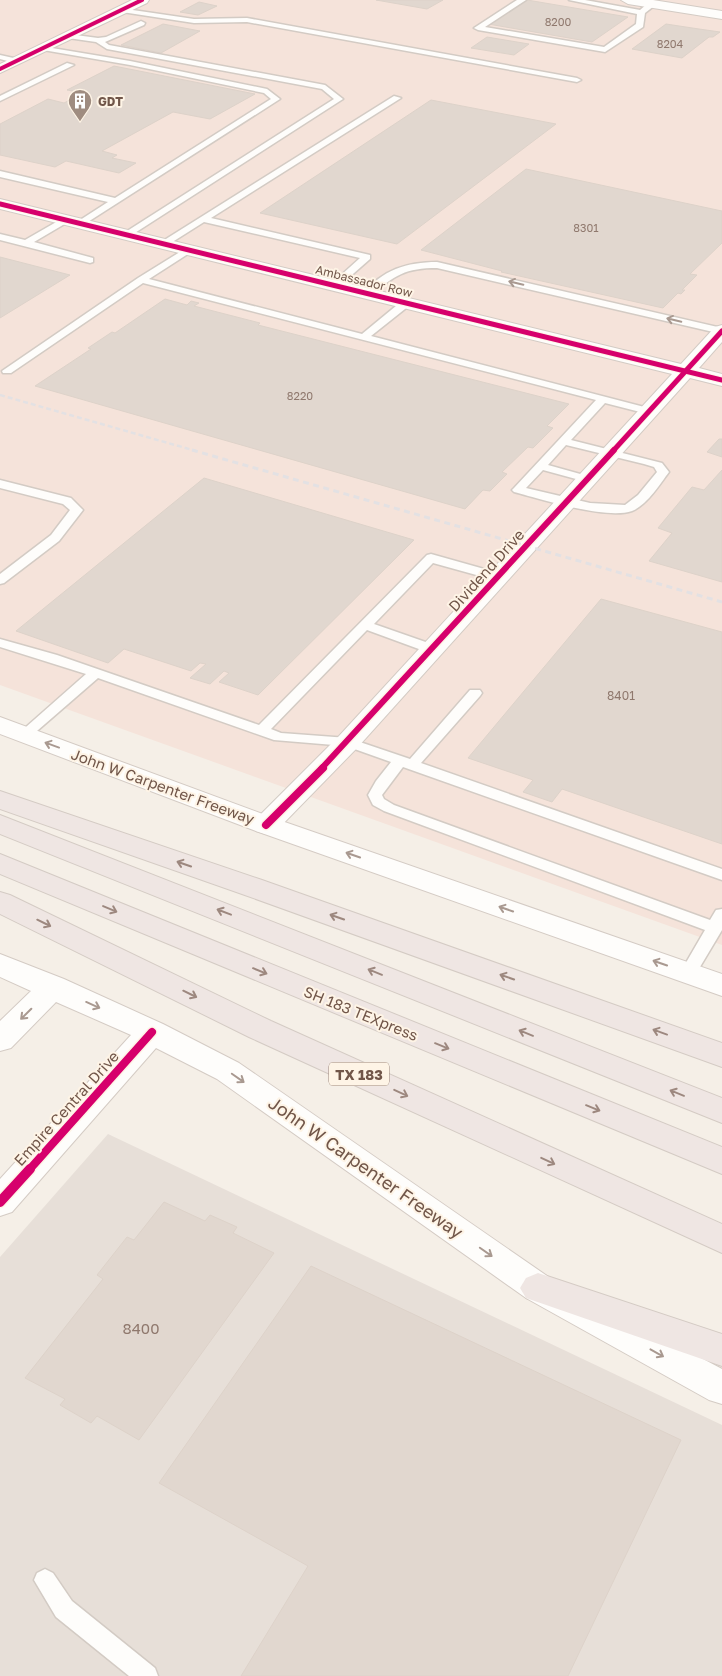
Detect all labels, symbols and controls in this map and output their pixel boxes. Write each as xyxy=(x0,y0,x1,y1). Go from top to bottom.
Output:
house number: 8200 xyxy=(545,15,572,28)
house number: 8204 xyxy=(657,37,684,50)
building icon: GDT xyxy=(67,88,93,122)
place label: GDT xyxy=(98,94,123,109)
house number: 8301 xyxy=(573,221,599,234)
street label: Ambassador Row xyxy=(314,262,414,300)
one-way arrow xyxy=(509,278,525,287)
one-way arrow xyxy=(667,315,683,324)
house number: 8220 xyxy=(287,389,313,402)
street label: Dividend Drive xyxy=(444,525,528,615)
house number: 8401 xyxy=(607,688,635,703)
one-way arrow xyxy=(45,740,61,749)
street label: John W Carpenter Freeway xyxy=(69,744,258,828)
one-way arrow xyxy=(346,850,361,859)
one-way arrow xyxy=(176,859,192,868)
one-way arrow xyxy=(499,904,514,913)
one-way arrow xyxy=(102,905,117,914)
one-way arrow xyxy=(217,907,232,916)
one-way arrow xyxy=(330,912,345,921)
one-way arrow xyxy=(36,919,51,929)
one-way arrow xyxy=(652,958,668,967)
one-way arrow xyxy=(368,967,383,977)
one-way arrow xyxy=(252,968,267,977)
one-way arrow xyxy=(500,972,515,981)
street label: SH 183 TEXpress xyxy=(301,982,421,1044)
one-way arrow xyxy=(182,990,197,1000)
one-way arrow xyxy=(85,1001,100,1010)
one-way arrow xyxy=(20,1007,32,1020)
one-way arrow xyxy=(652,1027,668,1036)
one-way arrow xyxy=(519,1028,534,1037)
one-way arrow xyxy=(434,1042,449,1052)
street label: Empire Central Drive xyxy=(10,1047,122,1169)
road number: TX 183 xyxy=(329,1062,389,1086)
one-way arrow xyxy=(231,1073,245,1083)
one-way arrow xyxy=(670,1088,685,1097)
one-way arrow xyxy=(393,1089,408,1098)
street label: John W Carpenter Freeway xyxy=(264,1091,468,1243)
one-way arrow xyxy=(585,1104,600,1113)
one-way arrow xyxy=(540,1156,555,1166)
one-way arrow xyxy=(478,1247,492,1257)
house number: 8400 xyxy=(123,1319,159,1337)
one-way arrow xyxy=(650,1348,665,1358)

